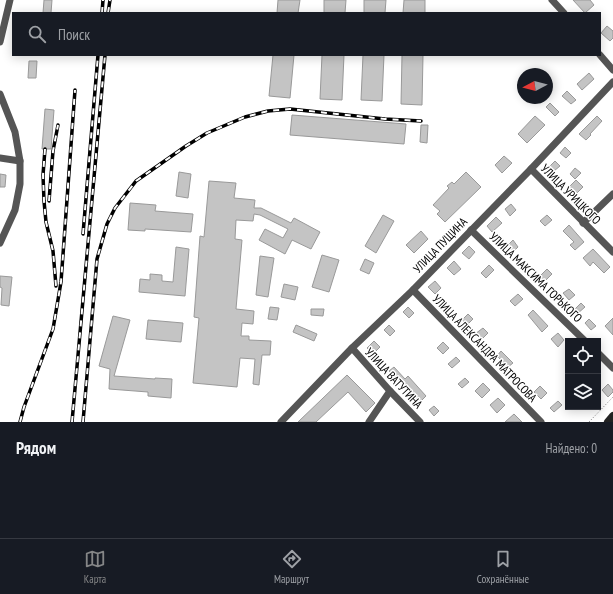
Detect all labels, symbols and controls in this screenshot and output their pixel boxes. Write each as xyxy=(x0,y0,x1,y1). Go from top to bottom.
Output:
search box xyxy=(12,12,601,56)
icon: search xyxy=(26,23,48,45)
text: Поиск xyxy=(58,25,90,44)
north arrow xyxy=(517,68,553,104)
street label: УЛИЦА УРИЦКОГО xyxy=(538,161,604,227)
street label: УЛИЦА ПУЩИНА xyxy=(410,214,470,276)
street label: УЛИЦА МАКСИМА ГОРЬКОГО xyxy=(486,229,586,325)
street label: УЛИЦА АЛЕКСАНДРА МАТРОСОВА xyxy=(430,291,541,405)
map controls xyxy=(565,338,601,410)
button: locate xyxy=(565,338,601,374)
street label: УЛИЦА ВАТУТИНА xyxy=(362,345,426,412)
button: layers xyxy=(565,374,601,410)
text: Рядом xyxy=(16,437,56,459)
text: Найдено: 0 xyxy=(546,440,597,457)
tab: Карта xyxy=(84,548,106,586)
tab: Маршрут xyxy=(274,548,309,586)
tab: Сохранённые xyxy=(477,548,529,586)

